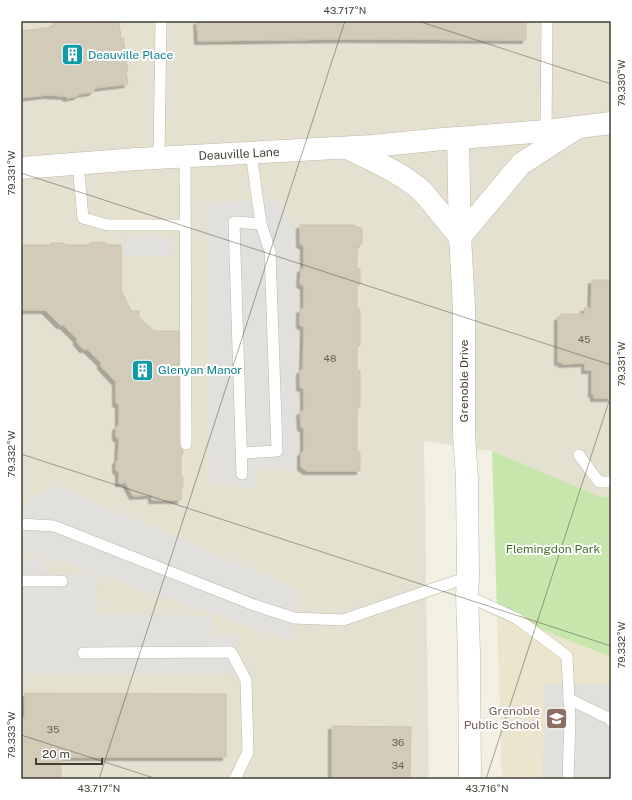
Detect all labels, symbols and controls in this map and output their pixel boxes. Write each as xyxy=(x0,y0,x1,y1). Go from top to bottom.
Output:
text: 43.717°N xyxy=(324,4,366,16)
building icon: Deauville Place xyxy=(59,42,85,68)
place label: Deauville Place xyxy=(88,48,174,62)
text: 79.330°W xyxy=(615,59,627,107)
street label: Deauville Lane xyxy=(198,145,280,163)
text: 79.331°W xyxy=(5,150,17,196)
house number: 45 xyxy=(578,333,590,345)
street label: Grenoble Drive xyxy=(457,339,471,422)
text: 79.331°W xyxy=(615,341,627,387)
house number: 48 xyxy=(324,352,336,364)
building icon: Glenyan Manor xyxy=(130,357,156,383)
place label: Glenyan Manor xyxy=(158,363,242,377)
text: 79.332°W xyxy=(5,430,17,477)
park label: Flemingdon Park xyxy=(506,542,600,556)
text: 79.332°W xyxy=(615,621,627,668)
place label: Grenoble Public School xyxy=(464,704,540,732)
school or university icon: Grenoble Public School xyxy=(543,705,569,731)
text: 79.333°W xyxy=(5,711,17,759)
house number: 35 xyxy=(47,723,59,735)
house number: 36 xyxy=(392,736,404,748)
scale bar xyxy=(36,740,102,766)
text: 20 m xyxy=(42,747,70,761)
house number: 34 xyxy=(392,759,404,771)
text: 43.717°N xyxy=(78,782,120,794)
text: 43.716°N xyxy=(466,782,509,794)

